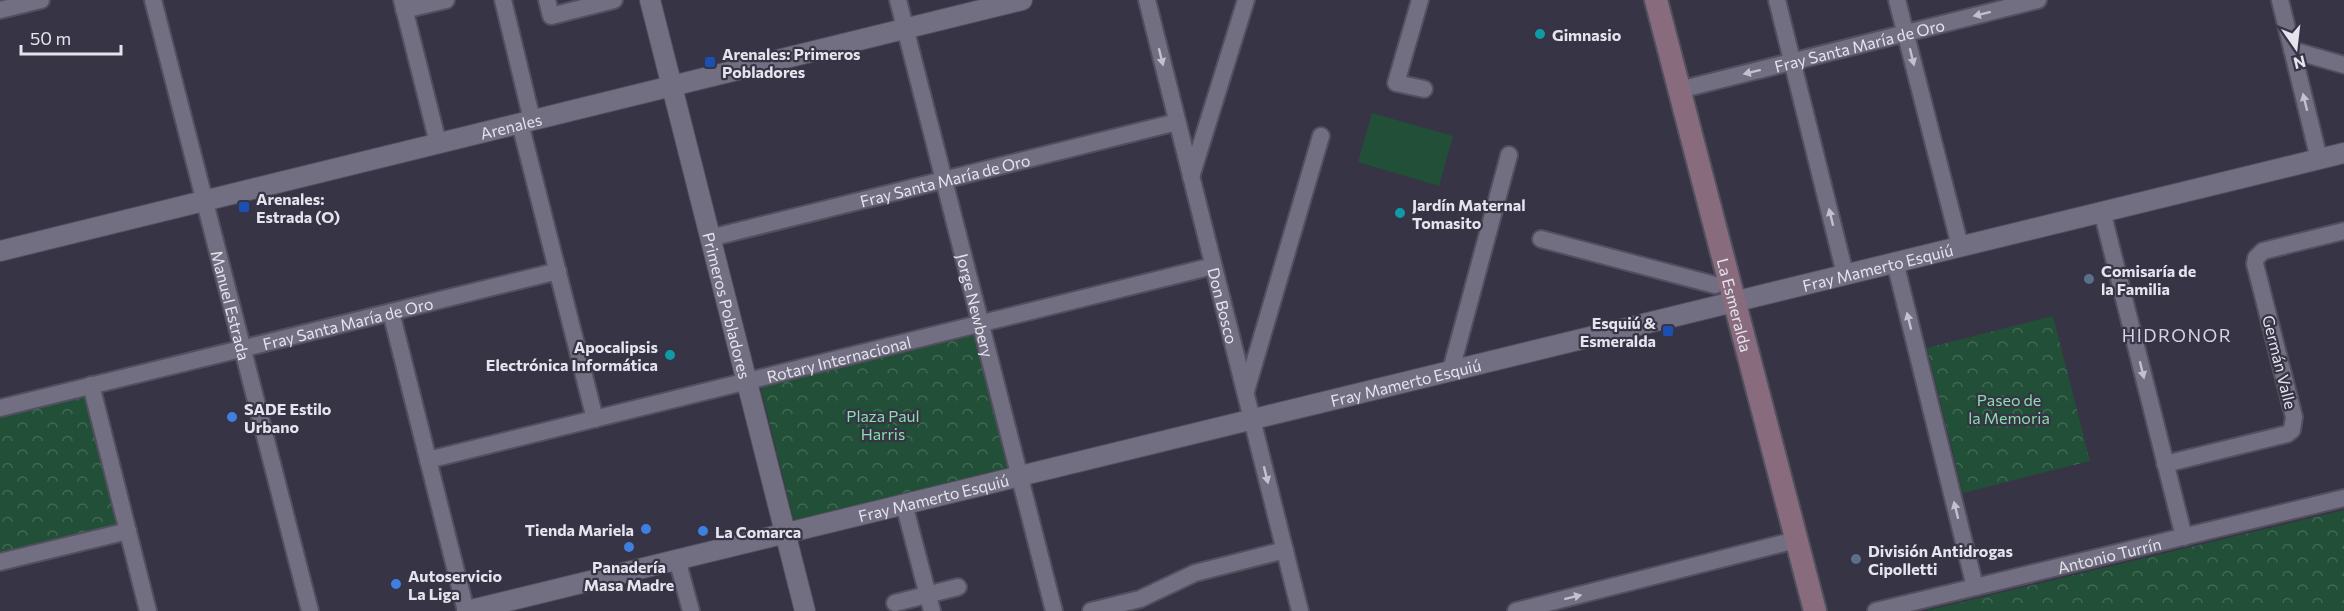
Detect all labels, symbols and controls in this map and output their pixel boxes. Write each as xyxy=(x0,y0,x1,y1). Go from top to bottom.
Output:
one-way arrow xyxy=(1972,10,1991,20)
street label: Fray Santa María de Oro xyxy=(1772,14,1946,75)
scale bar xyxy=(21,18,122,56)
north arrow xyxy=(2266,18,2326,78)
place label: Gimnasio xyxy=(1552,25,1622,44)
text: 50 m xyxy=(30,27,71,49)
marker: Gimnasio xyxy=(1533,27,1547,41)
place label: Arenales: Primeros Pobladores xyxy=(722,44,861,81)
one-way arrow xyxy=(1907,47,1917,66)
one-way arrow xyxy=(1157,48,1166,66)
text: N xyxy=(2292,52,2308,74)
marker: Arenales: Primeros Pobladores xyxy=(703,55,717,69)
one-way arrow xyxy=(1743,67,1761,77)
one-way arrow xyxy=(2299,93,2309,111)
street label: Arenales xyxy=(478,109,544,142)
street label: Fray Santa María de Oro xyxy=(858,149,1032,210)
place label: Arenales: Estrada (O) xyxy=(256,189,340,226)
place label: Jardín Maternal Tomasito xyxy=(1412,195,1526,232)
marker: Arenales: Estrada (O) xyxy=(237,200,251,214)
marker: Jardín Maternal Tomasito xyxy=(1393,206,1407,220)
one-way arrow xyxy=(1825,208,1835,226)
street label: Primeros Pobladores xyxy=(700,230,755,381)
street label: Fray Mamerto Esquiú xyxy=(1800,239,1955,294)
street label: Manuel Estrada xyxy=(208,248,255,362)
street label: Jorge Newbery xyxy=(954,251,998,359)
street label: La Esmeralda xyxy=(1714,256,1757,354)
place label: Comisaría de la Familia xyxy=(2101,261,2196,298)
street label: Don Bosco xyxy=(1205,265,1242,346)
marker: Comisaría de la Familia xyxy=(2082,272,2096,286)
street label: Fray Santa María de Oro xyxy=(261,293,435,353)
one-way arrow xyxy=(1904,312,1914,330)
place label: Esquiú & Esmeralda xyxy=(1580,313,1657,350)
street label: Germán Valle xyxy=(2259,313,2301,411)
marker: Esquiú & Esmeralda xyxy=(1661,324,1675,338)
district label: HIDRONOR xyxy=(2122,324,2232,346)
street label: Rotary Internacional xyxy=(764,332,913,386)
place label: Apocalipsis Electrónica Informática xyxy=(486,337,658,374)
marker: Apocalipsis Electrónica Informática xyxy=(663,348,677,362)
street label: Fray Mamerto Esquiú xyxy=(1328,354,1483,410)
one-way arrow xyxy=(2137,361,2147,379)
park label: Paseo de la Memoria xyxy=(1968,390,2050,427)
place label: SADE Estilo Urbano xyxy=(244,399,332,436)
park label: Plaza Paul Harris xyxy=(846,406,920,443)
marker: SADE Estilo Urbano xyxy=(225,410,239,424)
one-way arrow xyxy=(1262,467,1271,485)
street label: Fray Mamerto Esquiú xyxy=(856,470,1011,525)
one-way arrow xyxy=(1951,501,1961,519)
place label: Tienda Mariela xyxy=(525,520,634,539)
marker: Tienda Mariela xyxy=(639,522,653,536)
place label: La Comarca xyxy=(715,522,801,541)
marker: La Comarca xyxy=(696,524,710,538)
street label: Antonio Turrín xyxy=(2055,533,2163,576)
marker: Panadería Masa Madre xyxy=(622,540,636,554)
place label: División Antidrogas Cipolletti xyxy=(1868,541,2013,578)
marker: División Antidrogas Cipolletti xyxy=(1849,552,1863,566)
place label: Panadería Masa Madre xyxy=(584,557,674,594)
place label: Autoservicio La Liga xyxy=(408,566,502,603)
marker: Autoservicio La Liga xyxy=(389,577,403,591)
one-way arrow xyxy=(1563,591,1582,601)

